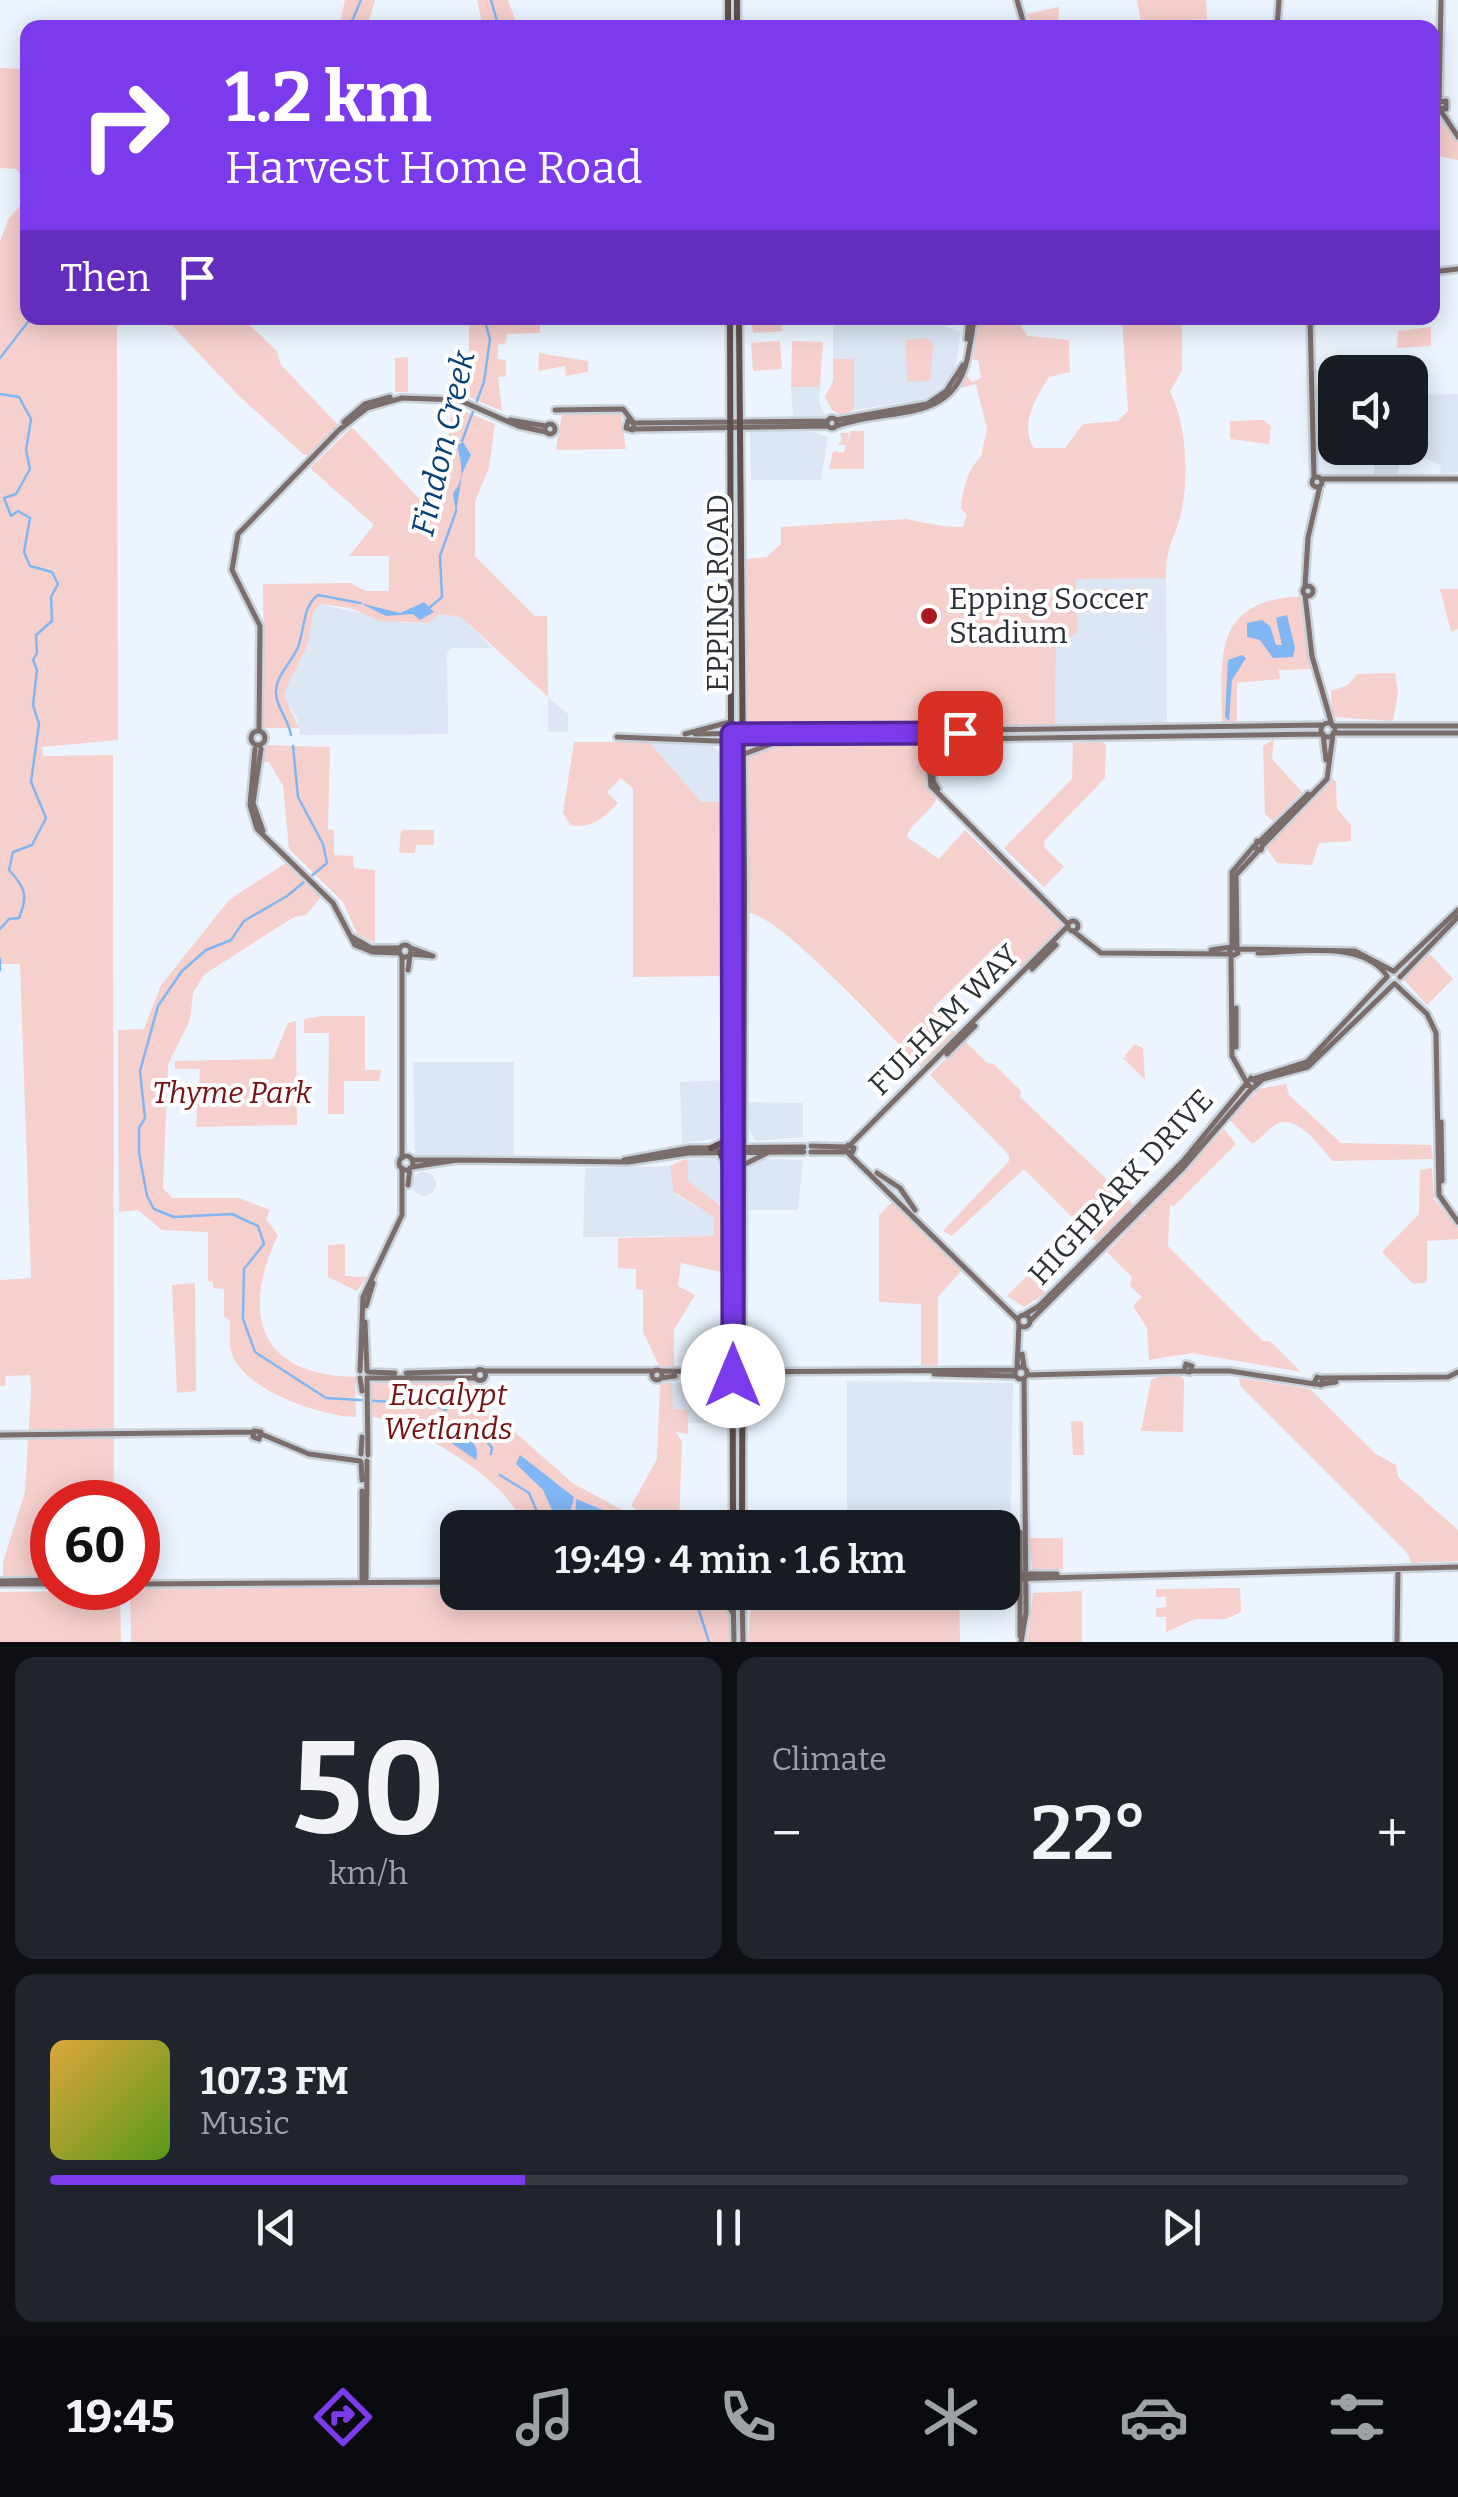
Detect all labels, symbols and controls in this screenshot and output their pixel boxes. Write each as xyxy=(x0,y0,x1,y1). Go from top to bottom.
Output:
text: 1.2 km xyxy=(225,56,432,140)
icon: right xyxy=(60,60,190,190)
text: Harvest Home Road xyxy=(225,141,642,195)
icon: arrive xyxy=(170,250,225,305)
text: Then xyxy=(60,255,150,301)
water label: Findon Creek xyxy=(403,346,483,539)
map controls xyxy=(1318,355,1428,465)
button: sound xyxy=(1318,355,1428,465)
street label: EPPING ROAD xyxy=(700,494,736,692)
place label: Epping Soccer Stadium xyxy=(949,581,1148,651)
marker: Epping Soccer Stadium xyxy=(918,605,940,627)
pin xyxy=(918,691,1003,776)
icon: arrive xyxy=(933,706,988,761)
street label: FULHAM WAY xyxy=(861,937,1027,1103)
park label: Thyme Park xyxy=(152,1075,313,1111)
street label: HIGHPARK DRIVE xyxy=(1021,1082,1221,1292)
position arrow xyxy=(681,1324,785,1428)
park label: Eucalypt Wetlands xyxy=(383,1377,513,1447)
speed limit sign: 60 xyxy=(30,1480,160,1610)
text: 19:49 · 4 min · 1.6 km xyxy=(554,1537,906,1583)
text: 50 xyxy=(291,1711,445,1867)
text: Climate xyxy=(772,1740,887,1778)
text: 22° xyxy=(1031,1789,1148,1879)
text: − xyxy=(772,1801,802,1867)
text: + xyxy=(1377,1801,1408,1867)
text: km/h xyxy=(329,1854,408,1892)
text: 107.3 FM xyxy=(200,2058,349,2104)
text: Music xyxy=(200,2104,290,2142)
icon: previous xyxy=(249,2200,304,2255)
icon: pause xyxy=(701,2200,756,2255)
icon: next xyxy=(1154,2200,1209,2255)
icon: directions xyxy=(308,2382,378,2452)
icon: music xyxy=(510,2382,580,2452)
icon: phone xyxy=(713,2382,783,2452)
icon: climate xyxy=(916,2382,986,2452)
icon: car xyxy=(1119,2382,1189,2452)
icon: filters xyxy=(1322,2382,1392,2452)
text: 19:45 xyxy=(66,2390,175,2444)

